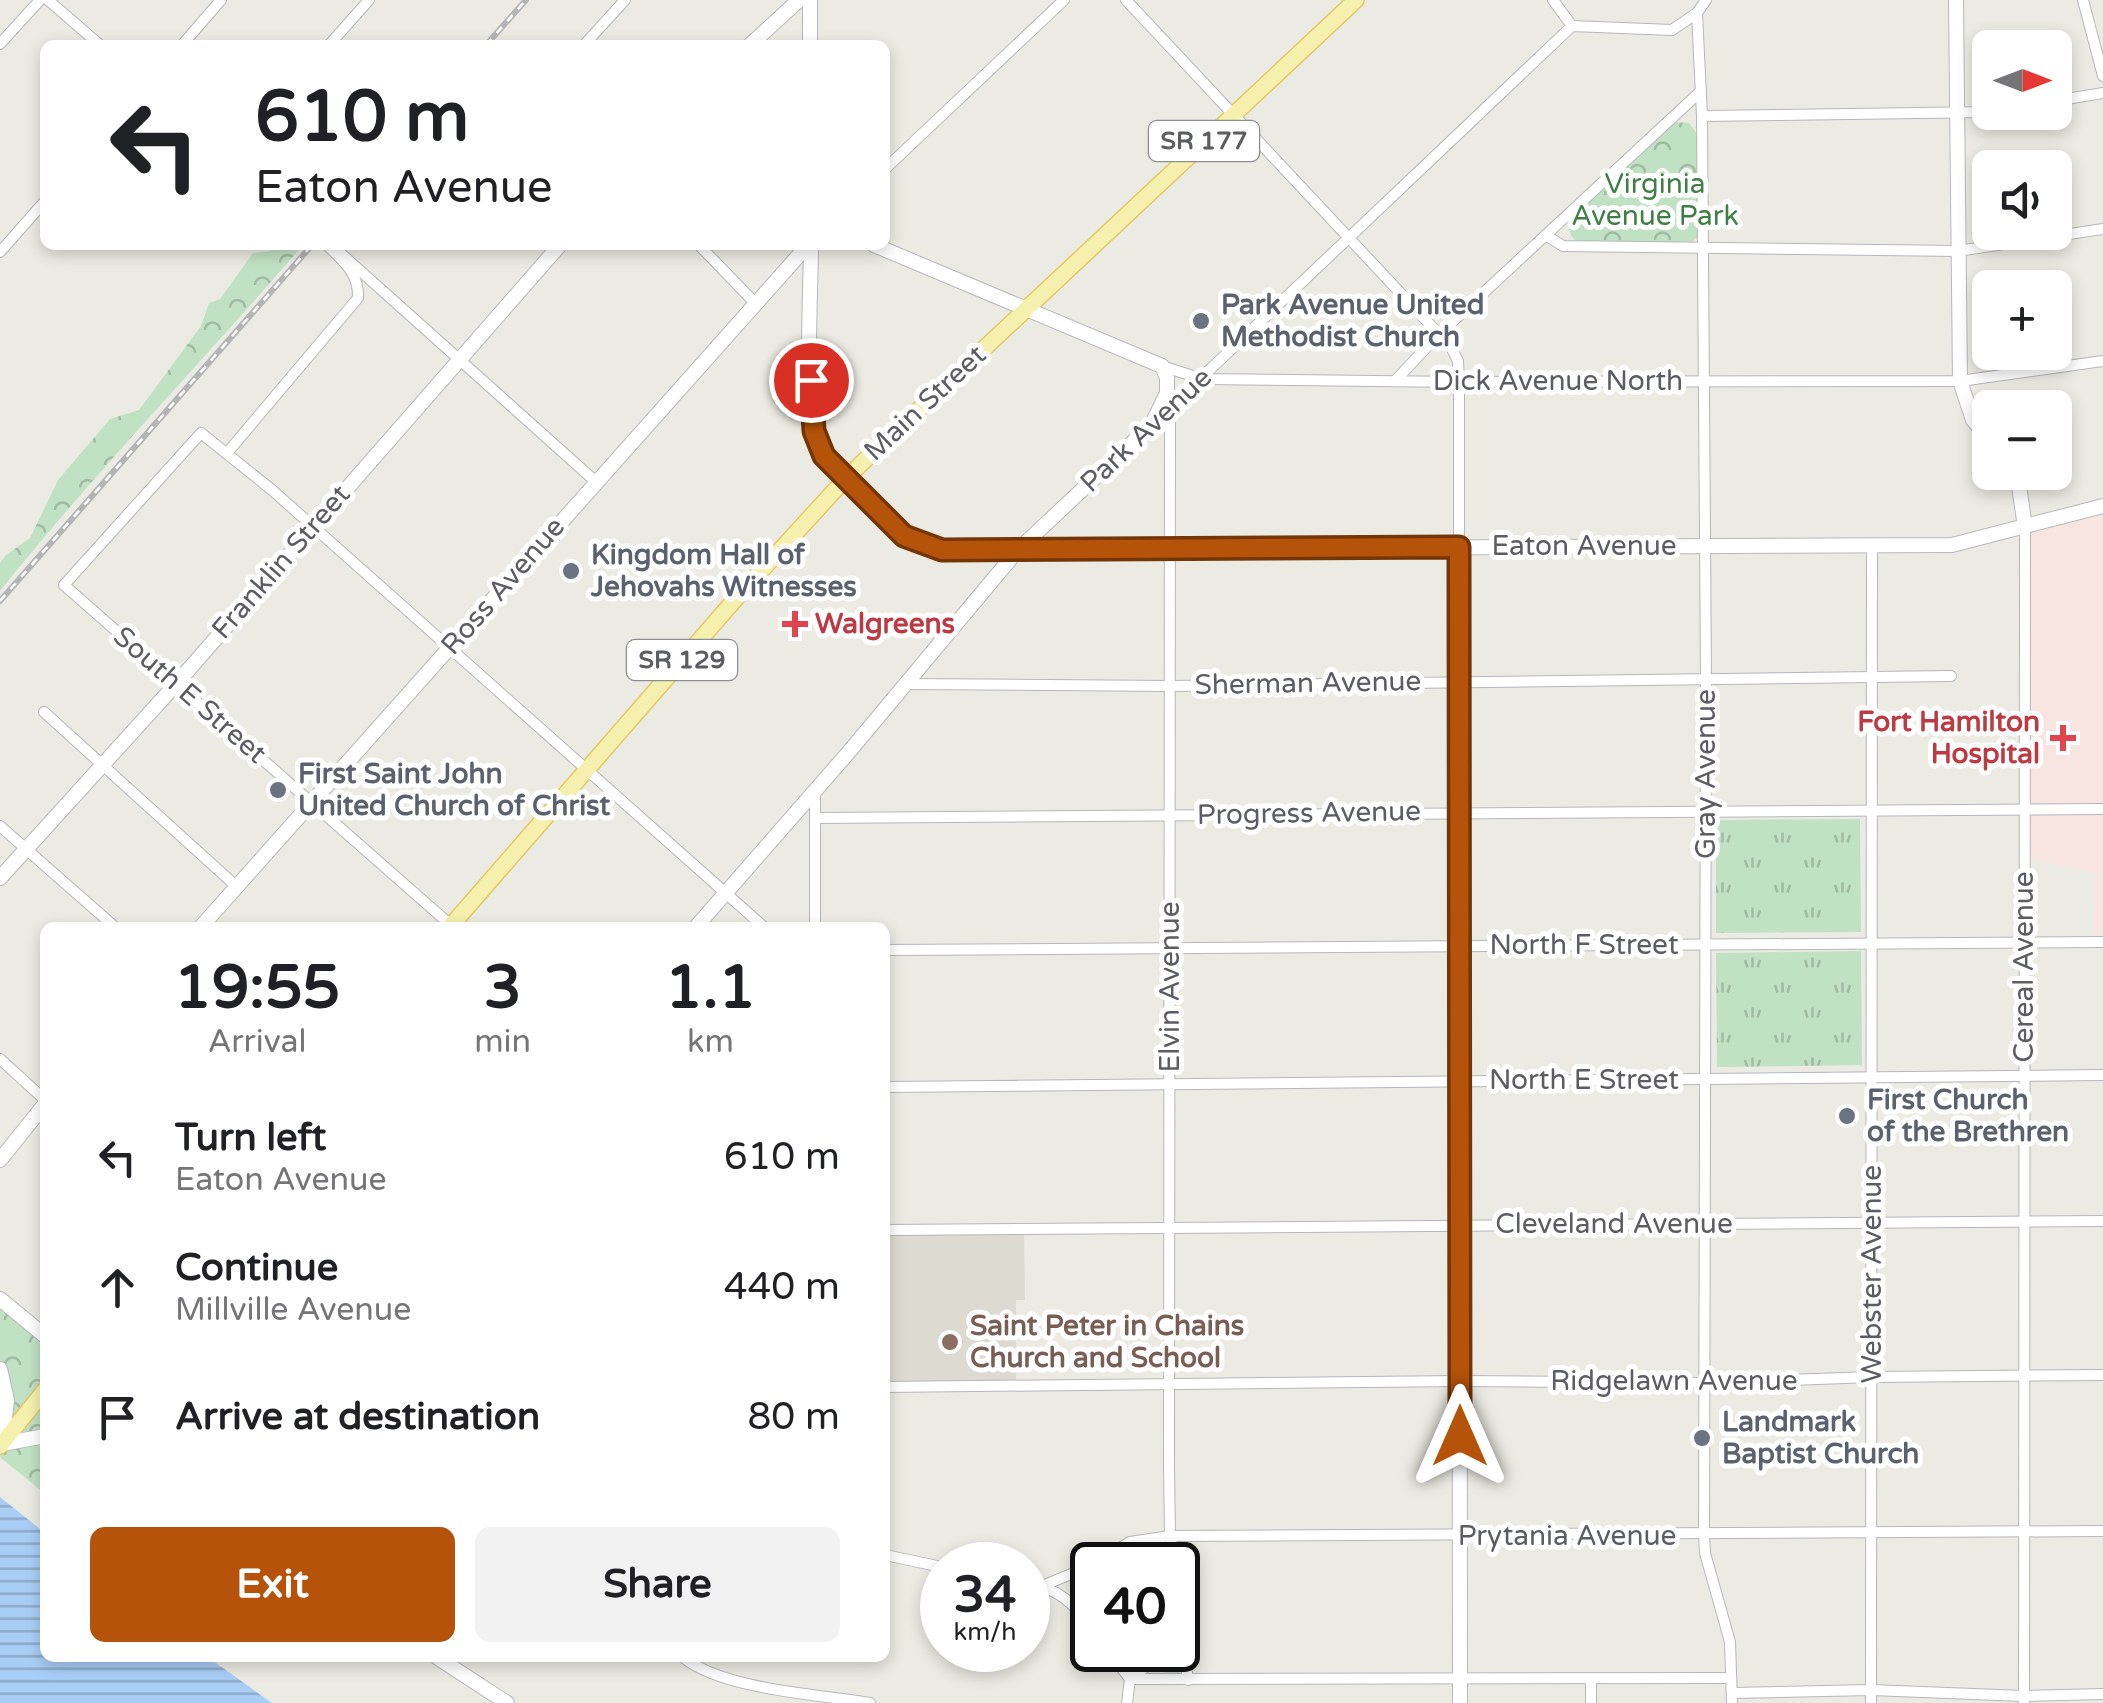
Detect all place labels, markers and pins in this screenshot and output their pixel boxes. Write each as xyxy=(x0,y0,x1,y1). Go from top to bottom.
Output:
place label: Park Avenue United Methodist Church xyxy=(1221,288,1484,354)
marker: Park Avenue United Methodist Church xyxy=(1190,310,1212,332)
pin xyxy=(769,338,854,423)
place label: Kingdom Hall of Jehovahs Witnesses xyxy=(590,538,857,604)
marker: Kingdom Hall of Jehovahs Witnesses xyxy=(560,560,582,582)
place label: Walgreens xyxy=(815,607,955,641)
marker: Walgreens xyxy=(784,613,806,635)
place label: Fort Hamilton Hospital xyxy=(1857,705,2040,771)
marker: Fort Hamilton Hospital xyxy=(2050,725,2076,751)
place label: First Saint John United Church of Christ xyxy=(298,757,610,823)
marker: First Saint John United Church of Christ xyxy=(267,779,289,801)
place label: First Church of the Brethren xyxy=(1867,1083,2069,1149)
marker: First Church of the Brethren xyxy=(1836,1105,1858,1127)
place label: Saint Peter in Chains Church and School xyxy=(970,1309,1244,1375)
marker: Saint Peter in Chains Church and School xyxy=(939,1331,961,1353)
place label: Landmark Baptist Church xyxy=(1722,1405,1919,1471)
marker: Landmark Baptist Church xyxy=(1691,1427,1713,1449)

